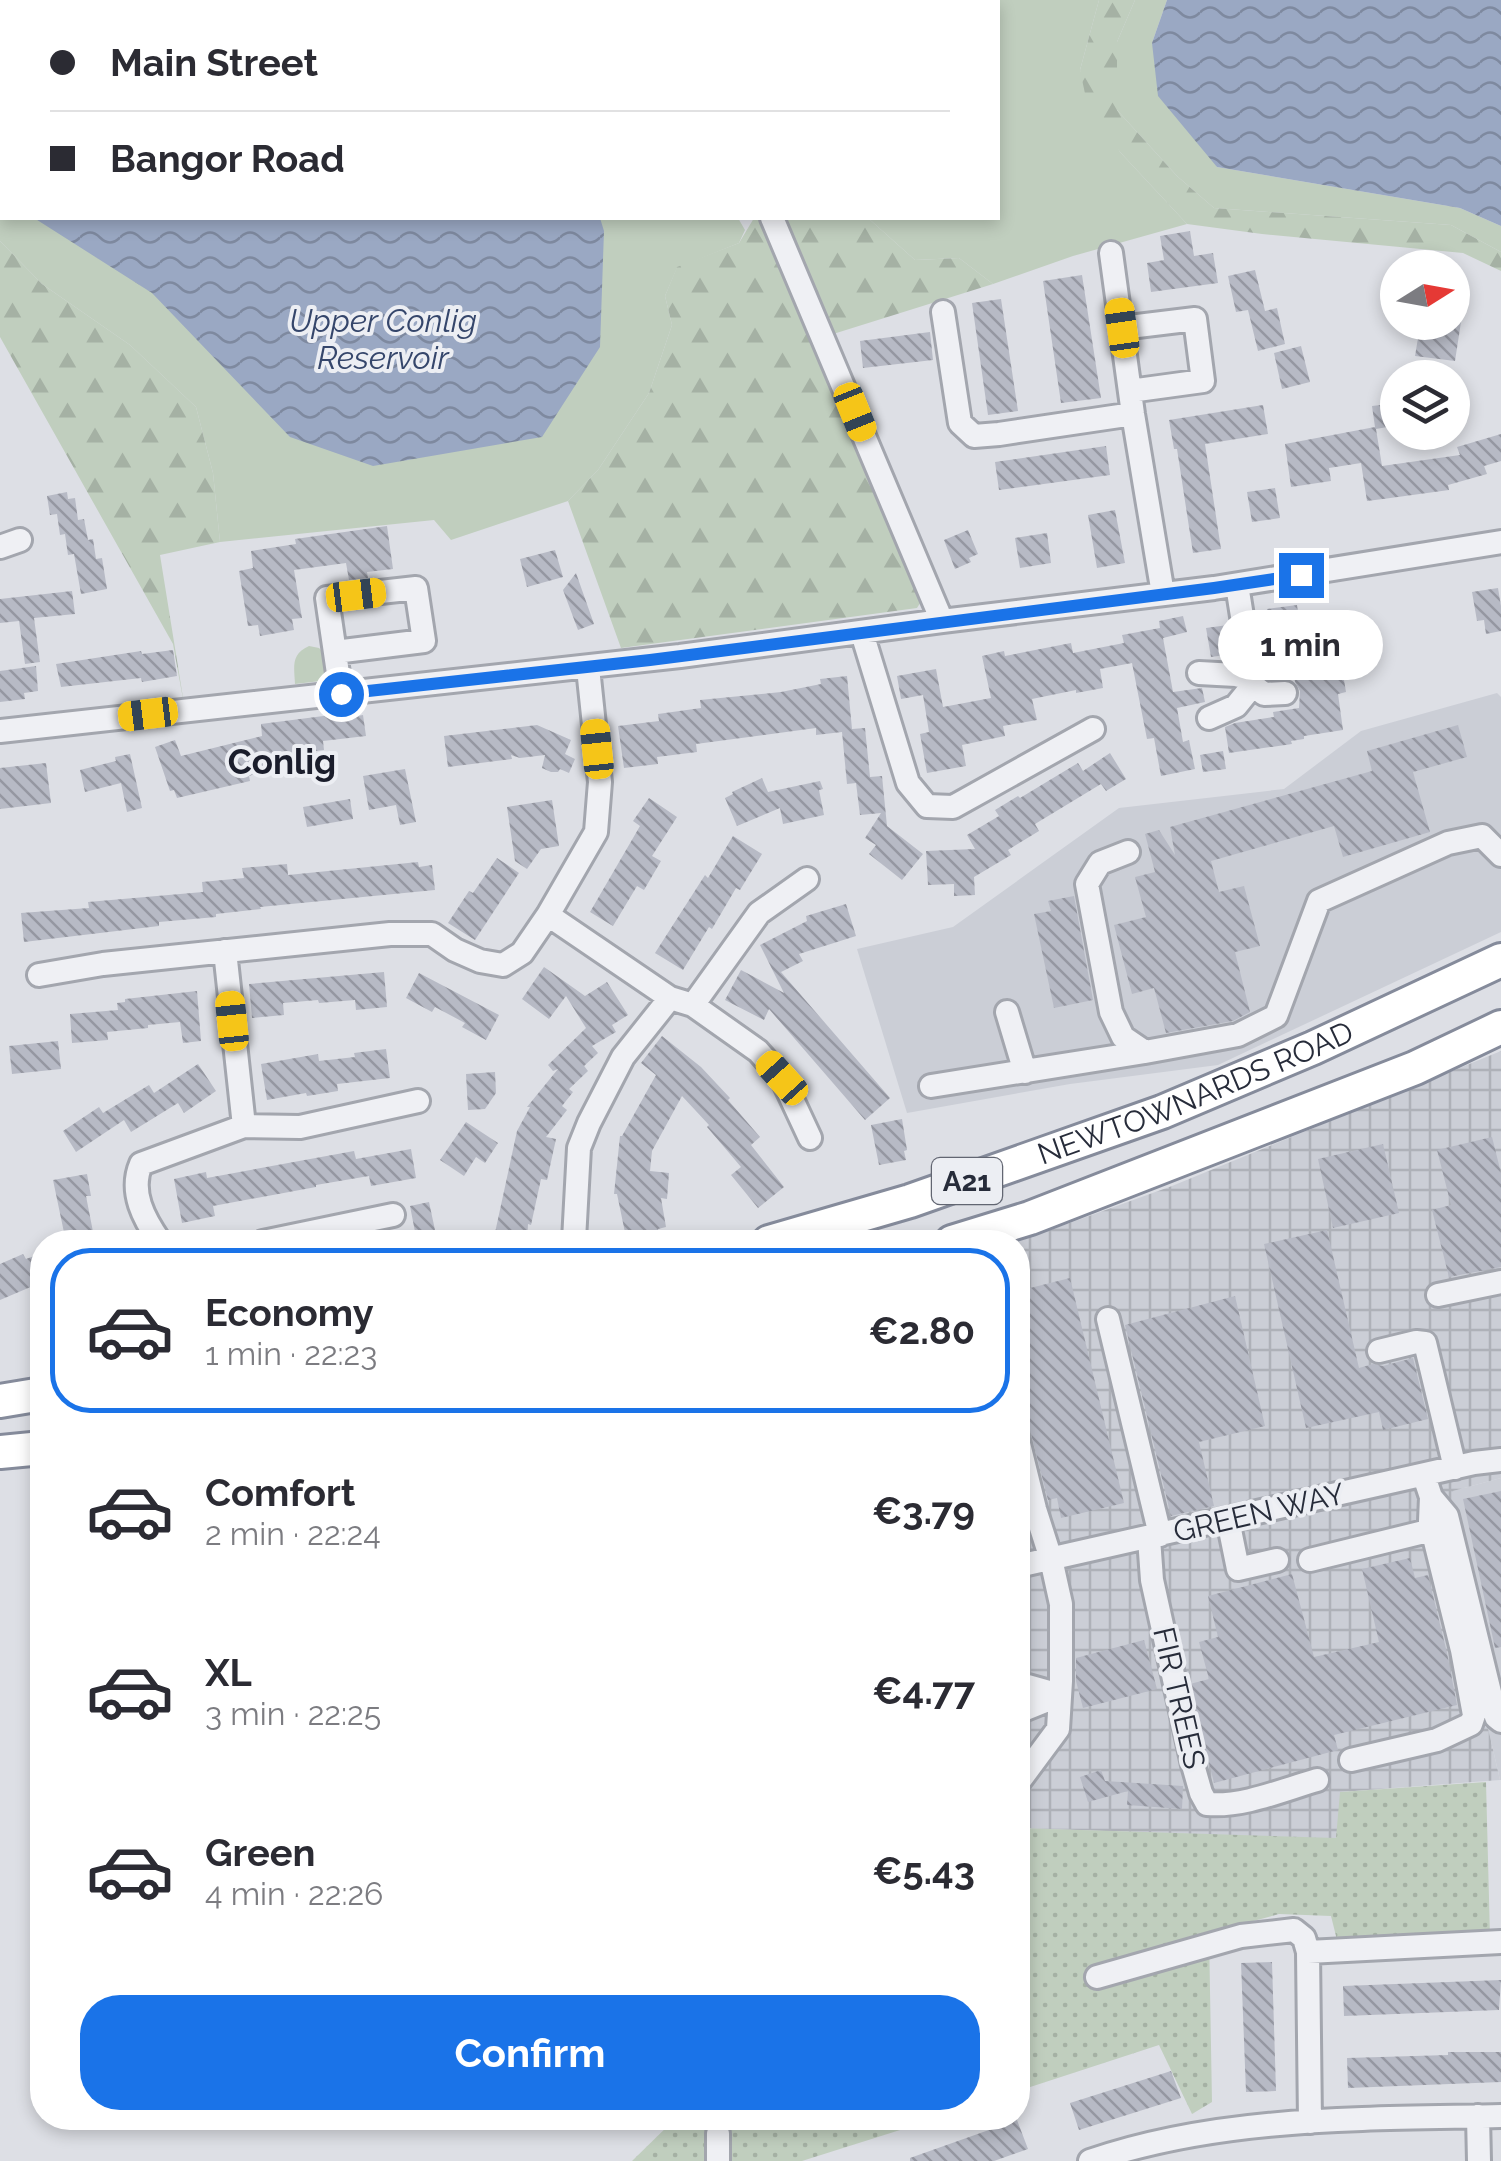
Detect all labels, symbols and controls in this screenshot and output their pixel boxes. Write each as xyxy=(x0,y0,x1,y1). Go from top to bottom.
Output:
text: Main Street xyxy=(110,40,318,85)
text: Bangor Road xyxy=(110,136,345,181)
north arrow xyxy=(1380,250,1470,340)
map controls xyxy=(1380,250,1470,450)
car xyxy=(1103,296,1141,360)
water label: Upper Conlig Reservoir xyxy=(289,302,477,376)
button: layers xyxy=(1380,360,1470,450)
car xyxy=(830,379,880,445)
route end xyxy=(1279,553,1324,598)
car xyxy=(324,576,388,614)
callout: 1 min xyxy=(1218,610,1384,680)
text: 1 min xyxy=(1260,626,1341,663)
route start xyxy=(319,672,364,717)
car xyxy=(116,695,180,733)
car xyxy=(579,718,615,780)
district label: Conlig xyxy=(228,741,336,782)
car xyxy=(214,990,250,1052)
street label: NEWTOWNARDS ROAD xyxy=(1033,1014,1359,1172)
car xyxy=(751,1046,813,1110)
road number: A21 xyxy=(932,1158,1002,1204)
icon: car xyxy=(85,1286,175,1376)
text: Economy xyxy=(205,1290,374,1335)
text: €2.80 xyxy=(868,1308,975,1353)
text: 1 min · 22:23 xyxy=(205,1335,377,1372)
icon: car xyxy=(85,1466,175,1556)
text: Comfort xyxy=(205,1470,355,1515)
street label: GREEN WAY xyxy=(1170,1476,1348,1549)
text: €3.79 xyxy=(872,1488,975,1533)
text: 2 min · 22:24 xyxy=(205,1515,381,1552)
street label: FIR TREES xyxy=(1146,1624,1213,1772)
icon: car xyxy=(85,1646,175,1736)
text: XL xyxy=(205,1650,252,1695)
text: €4.77 xyxy=(872,1668,975,1713)
text: 3 min · 22:25 xyxy=(205,1695,381,1732)
icon: car xyxy=(85,1826,175,1916)
text: Green xyxy=(205,1830,315,1875)
text: €5.43 xyxy=(872,1848,975,1893)
text: 4 min · 22:26 xyxy=(205,1875,383,1912)
button: Confirm xyxy=(80,1995,980,2110)

